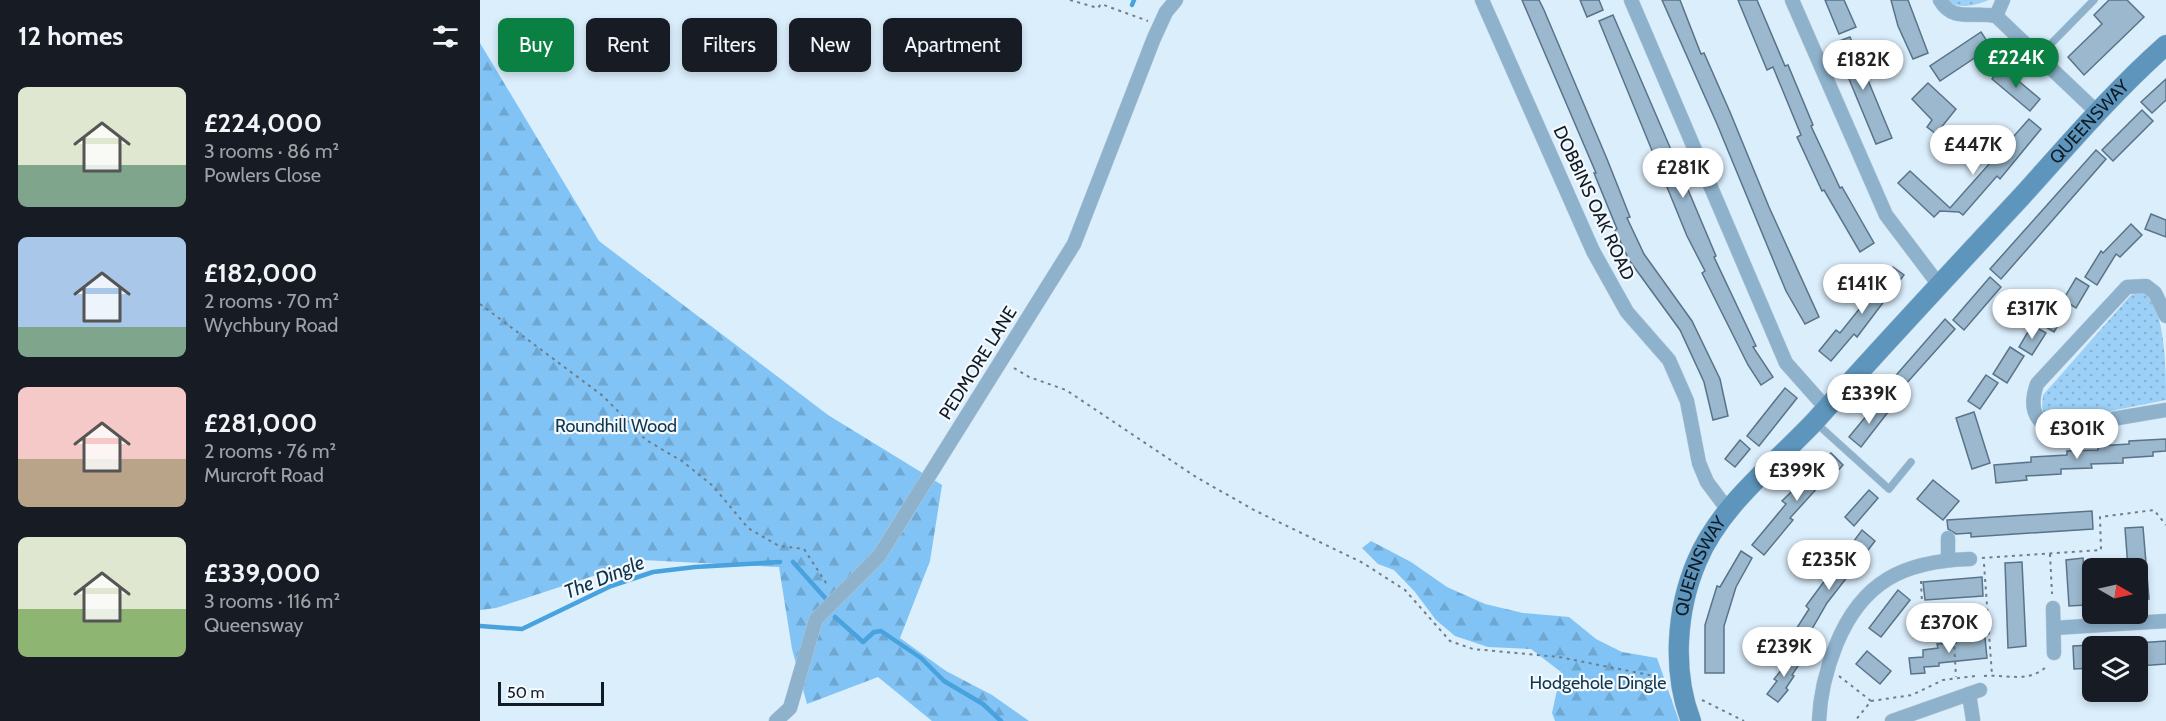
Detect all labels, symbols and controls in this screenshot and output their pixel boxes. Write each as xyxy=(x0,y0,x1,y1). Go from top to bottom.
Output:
chip: Buy xyxy=(498,18,574,72)
chip: Rent xyxy=(586,18,670,72)
chip: Filters xyxy=(682,18,777,72)
chip: New xyxy=(789,18,871,72)
chip: Apartment xyxy=(883,18,1022,72)
text: 12 homes xyxy=(18,20,123,52)
icon: filters xyxy=(429,20,462,53)
pin: £224K xyxy=(1974,38,2058,89)
pin: £182K xyxy=(1821,40,1905,91)
text: £224K xyxy=(1988,45,2044,69)
text: £182K xyxy=(1837,47,1889,71)
street label: QUEENSWAY xyxy=(2045,75,2134,169)
text: £224,000 xyxy=(204,107,322,139)
icon: home xyxy=(66,111,138,183)
street label: DOBBINS OAK ROAD xyxy=(1549,122,1639,284)
pin: £447K xyxy=(1931,125,2015,176)
text: £447K xyxy=(1944,132,2002,156)
text: 3 rooms · 86 m² xyxy=(204,139,339,163)
pin: £281K xyxy=(1641,148,1725,199)
text: £281K xyxy=(1657,155,1709,179)
text: Powlers Close xyxy=(204,163,321,187)
text: £182,000 xyxy=(204,257,317,289)
icon: home xyxy=(66,261,138,333)
pin: £141K xyxy=(1820,264,1904,315)
text: £141K xyxy=(1837,271,1887,295)
text: 2 rooms · 70 m² xyxy=(204,289,339,313)
pin: £317K xyxy=(1990,289,2074,340)
text: £317K xyxy=(2006,296,2058,320)
street label: PEDMORE LANE xyxy=(934,302,1022,424)
text: Wychbury Road xyxy=(204,313,338,337)
pin: £339K xyxy=(1827,374,1911,425)
text: £339K xyxy=(1841,381,1897,405)
text: £281,000 xyxy=(204,407,317,439)
pin: £301K xyxy=(2035,409,2119,460)
icon: home xyxy=(66,411,138,483)
park label: Roundhill Wood xyxy=(555,415,677,437)
text: £301K xyxy=(2049,416,2105,440)
text: 2 rooms · 76 m² xyxy=(204,439,336,463)
pin: £399K xyxy=(1755,451,1839,502)
text: £399K xyxy=(1769,458,1825,482)
text: Murcroft Road xyxy=(204,463,324,487)
street label: QUEENSWAY xyxy=(1671,511,1731,618)
pin: £235K xyxy=(1787,540,1871,591)
text: £235K xyxy=(1801,547,1857,571)
water label: The Dingle xyxy=(560,550,648,604)
text: £339,000 xyxy=(204,557,321,589)
north arrow xyxy=(2082,558,2148,624)
map controls xyxy=(2082,558,2148,702)
icon: home xyxy=(66,561,138,633)
text: 3 rooms · 116 m² xyxy=(204,589,340,613)
pin: £370K xyxy=(1907,603,1991,654)
text: £370K xyxy=(1920,610,1978,634)
text: Queensway xyxy=(204,613,303,637)
pin: £239K xyxy=(1742,627,1826,678)
text: £239K xyxy=(1756,634,1812,658)
button: layers xyxy=(2082,636,2148,702)
park label: Hodgehole Dingle xyxy=(1530,672,1666,694)
scale bar xyxy=(498,679,604,706)
text: 50 m xyxy=(507,683,544,702)

